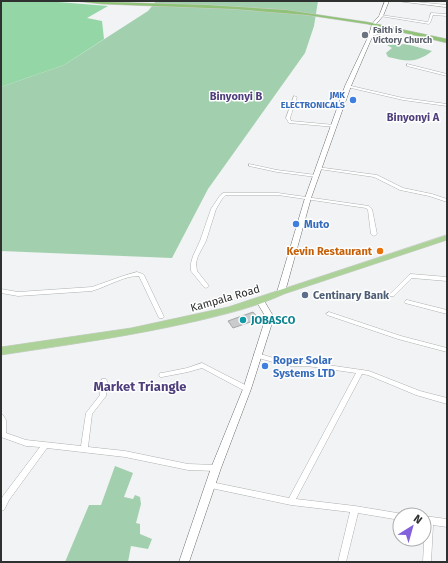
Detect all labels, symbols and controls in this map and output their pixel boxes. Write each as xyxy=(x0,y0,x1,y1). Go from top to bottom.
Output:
place label: Faith is Victory Church xyxy=(372,25,432,45)
marker: Faith is Victory Church xyxy=(360,30,370,40)
district label: Binyonyi B xyxy=(210,90,263,103)
place label: JMK ELECTRONICALS xyxy=(281,90,345,110)
marker: JMK ELECTRONICALS xyxy=(348,95,358,105)
district label: Binyonyi A xyxy=(387,111,440,124)
place label: Muto xyxy=(304,218,330,231)
marker: Muto xyxy=(291,219,301,229)
place label: Kevin Restaurant xyxy=(286,245,373,258)
marker: Kevin Restaurant xyxy=(375,246,385,256)
street label: Kampala Road xyxy=(189,282,261,315)
place label: Centinary Bank xyxy=(313,289,390,302)
marker: Centinary Bank xyxy=(300,290,310,300)
place label: JOBASCO xyxy=(250,314,296,327)
marker: JOBASCO xyxy=(238,315,248,325)
place label: Roper Solar Systems LTD xyxy=(273,354,335,380)
marker: Roper Solar Systems LTD xyxy=(260,361,270,371)
district label: Market Triangle xyxy=(93,379,187,394)
north arrow xyxy=(392,507,432,547)
text: N xyxy=(411,512,425,527)

